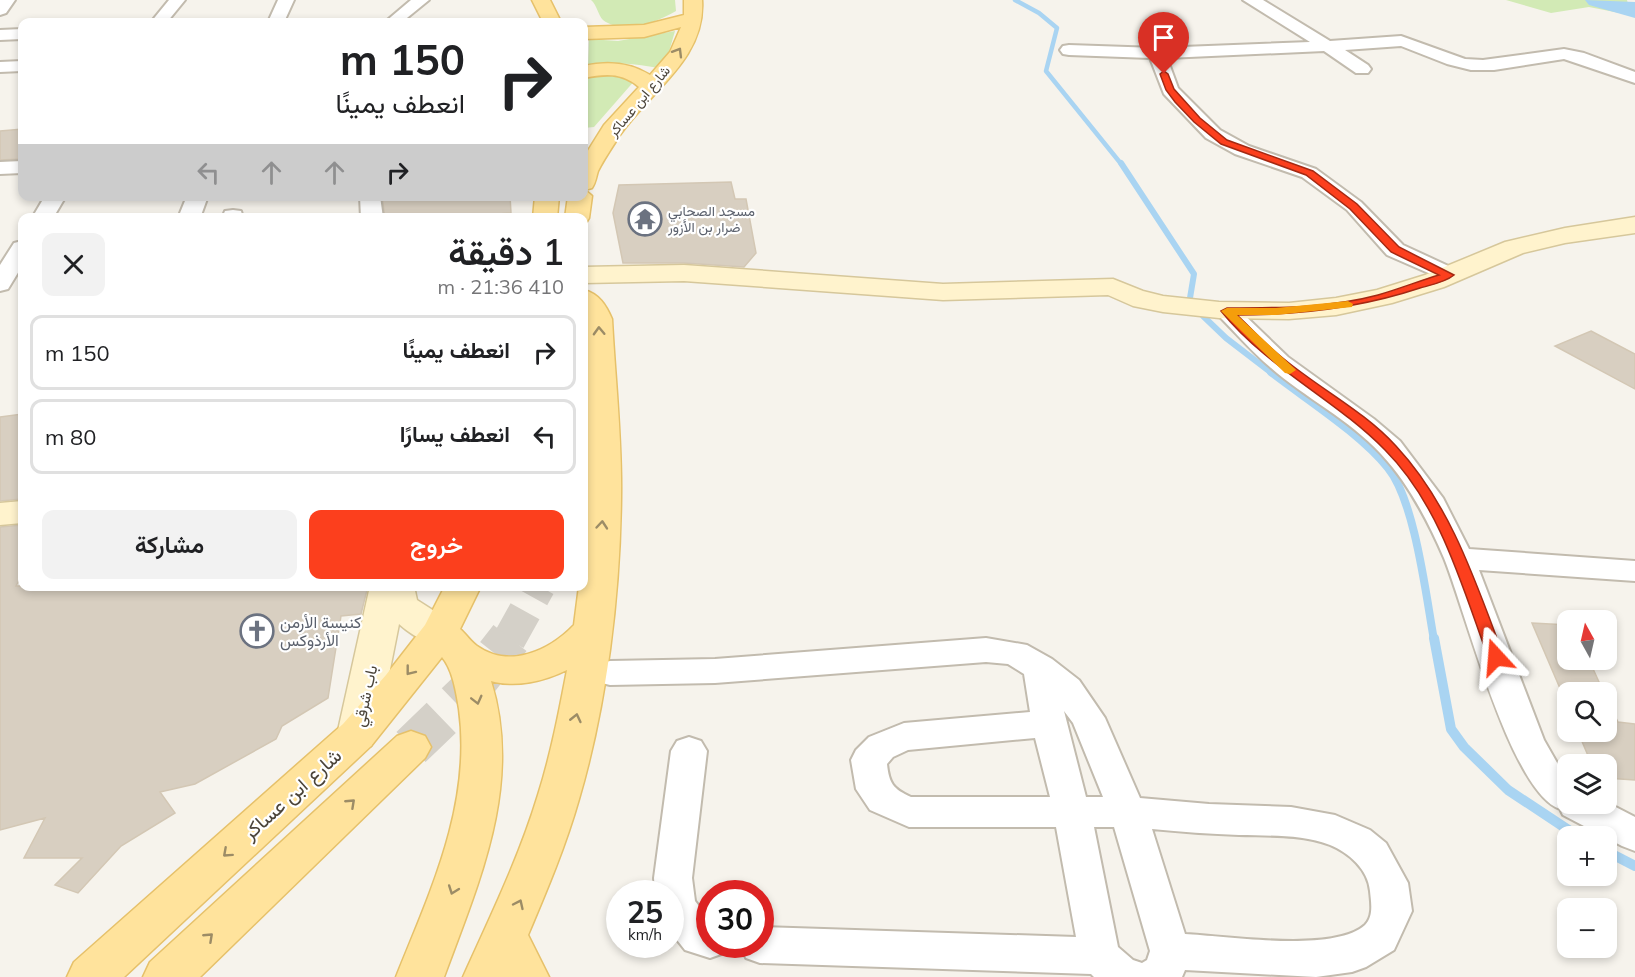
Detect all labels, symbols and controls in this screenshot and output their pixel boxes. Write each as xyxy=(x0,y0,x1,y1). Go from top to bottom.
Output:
pin xyxy=(1138,12,1189,74)
icon: arrive xyxy=(1147,21,1180,54)
text: 150 m xyxy=(340,33,465,86)
icon: right xyxy=(486,42,564,120)
one-way arrow xyxy=(671,48,682,58)
street label: شارع ابن عساكر xyxy=(603,62,675,142)
text: انعطف يمينًا xyxy=(335,86,465,120)
icon: left xyxy=(192,156,225,189)
icon: ahead xyxy=(255,156,288,189)
icon: ahead xyxy=(318,156,351,189)
icon: right xyxy=(381,156,414,189)
temple icon: مسجد الصحابي ضرار بن الأزور xyxy=(627,201,663,237)
place label: مسجد الصحابي ضرار بن الأزور xyxy=(667,202,755,236)
text: 1 دقيقة xyxy=(448,229,564,274)
button: close xyxy=(42,233,105,296)
text: 410 m · 21:36 xyxy=(438,274,564,299)
one-way arrow xyxy=(592,326,605,335)
text: انعطف يمينًا xyxy=(403,336,510,364)
icon: right xyxy=(528,336,561,369)
text: 150 m xyxy=(45,339,110,367)
text: انعطف يسارًا xyxy=(400,420,510,448)
icon: left xyxy=(528,420,561,453)
text: 80 m xyxy=(45,423,96,451)
button: مشاركة xyxy=(42,510,297,579)
button: خروج xyxy=(309,510,564,579)
one-way arrow xyxy=(595,521,608,530)
north arrow xyxy=(1557,610,1617,670)
map controls xyxy=(1557,610,1617,958)
place label: كنيسة الأرمن الأرذوكس xyxy=(280,612,361,651)
church icon: كنيسة الأرمن الأرذوكس xyxy=(239,613,275,649)
position arrow xyxy=(1464,625,1528,689)
street label: باب شرقي xyxy=(349,663,385,729)
one-way arrow xyxy=(407,665,418,676)
button: search xyxy=(1557,682,1617,742)
one-way arrow xyxy=(470,695,483,705)
one-way arrow xyxy=(569,714,582,724)
street label: شارع ابن عساكر xyxy=(236,743,348,847)
button: layers xyxy=(1557,754,1617,814)
one-way arrow xyxy=(344,800,355,811)
button: + xyxy=(1557,826,1617,886)
one-way arrow xyxy=(224,846,234,857)
speed limit sign: 30 xyxy=(696,880,774,958)
one-way arrow xyxy=(447,884,460,895)
text: 25 xyxy=(627,893,663,931)
button: − xyxy=(1557,898,1617,958)
one-way arrow xyxy=(512,900,524,911)
text: km/h xyxy=(628,925,662,944)
one-way arrow xyxy=(202,933,213,944)

